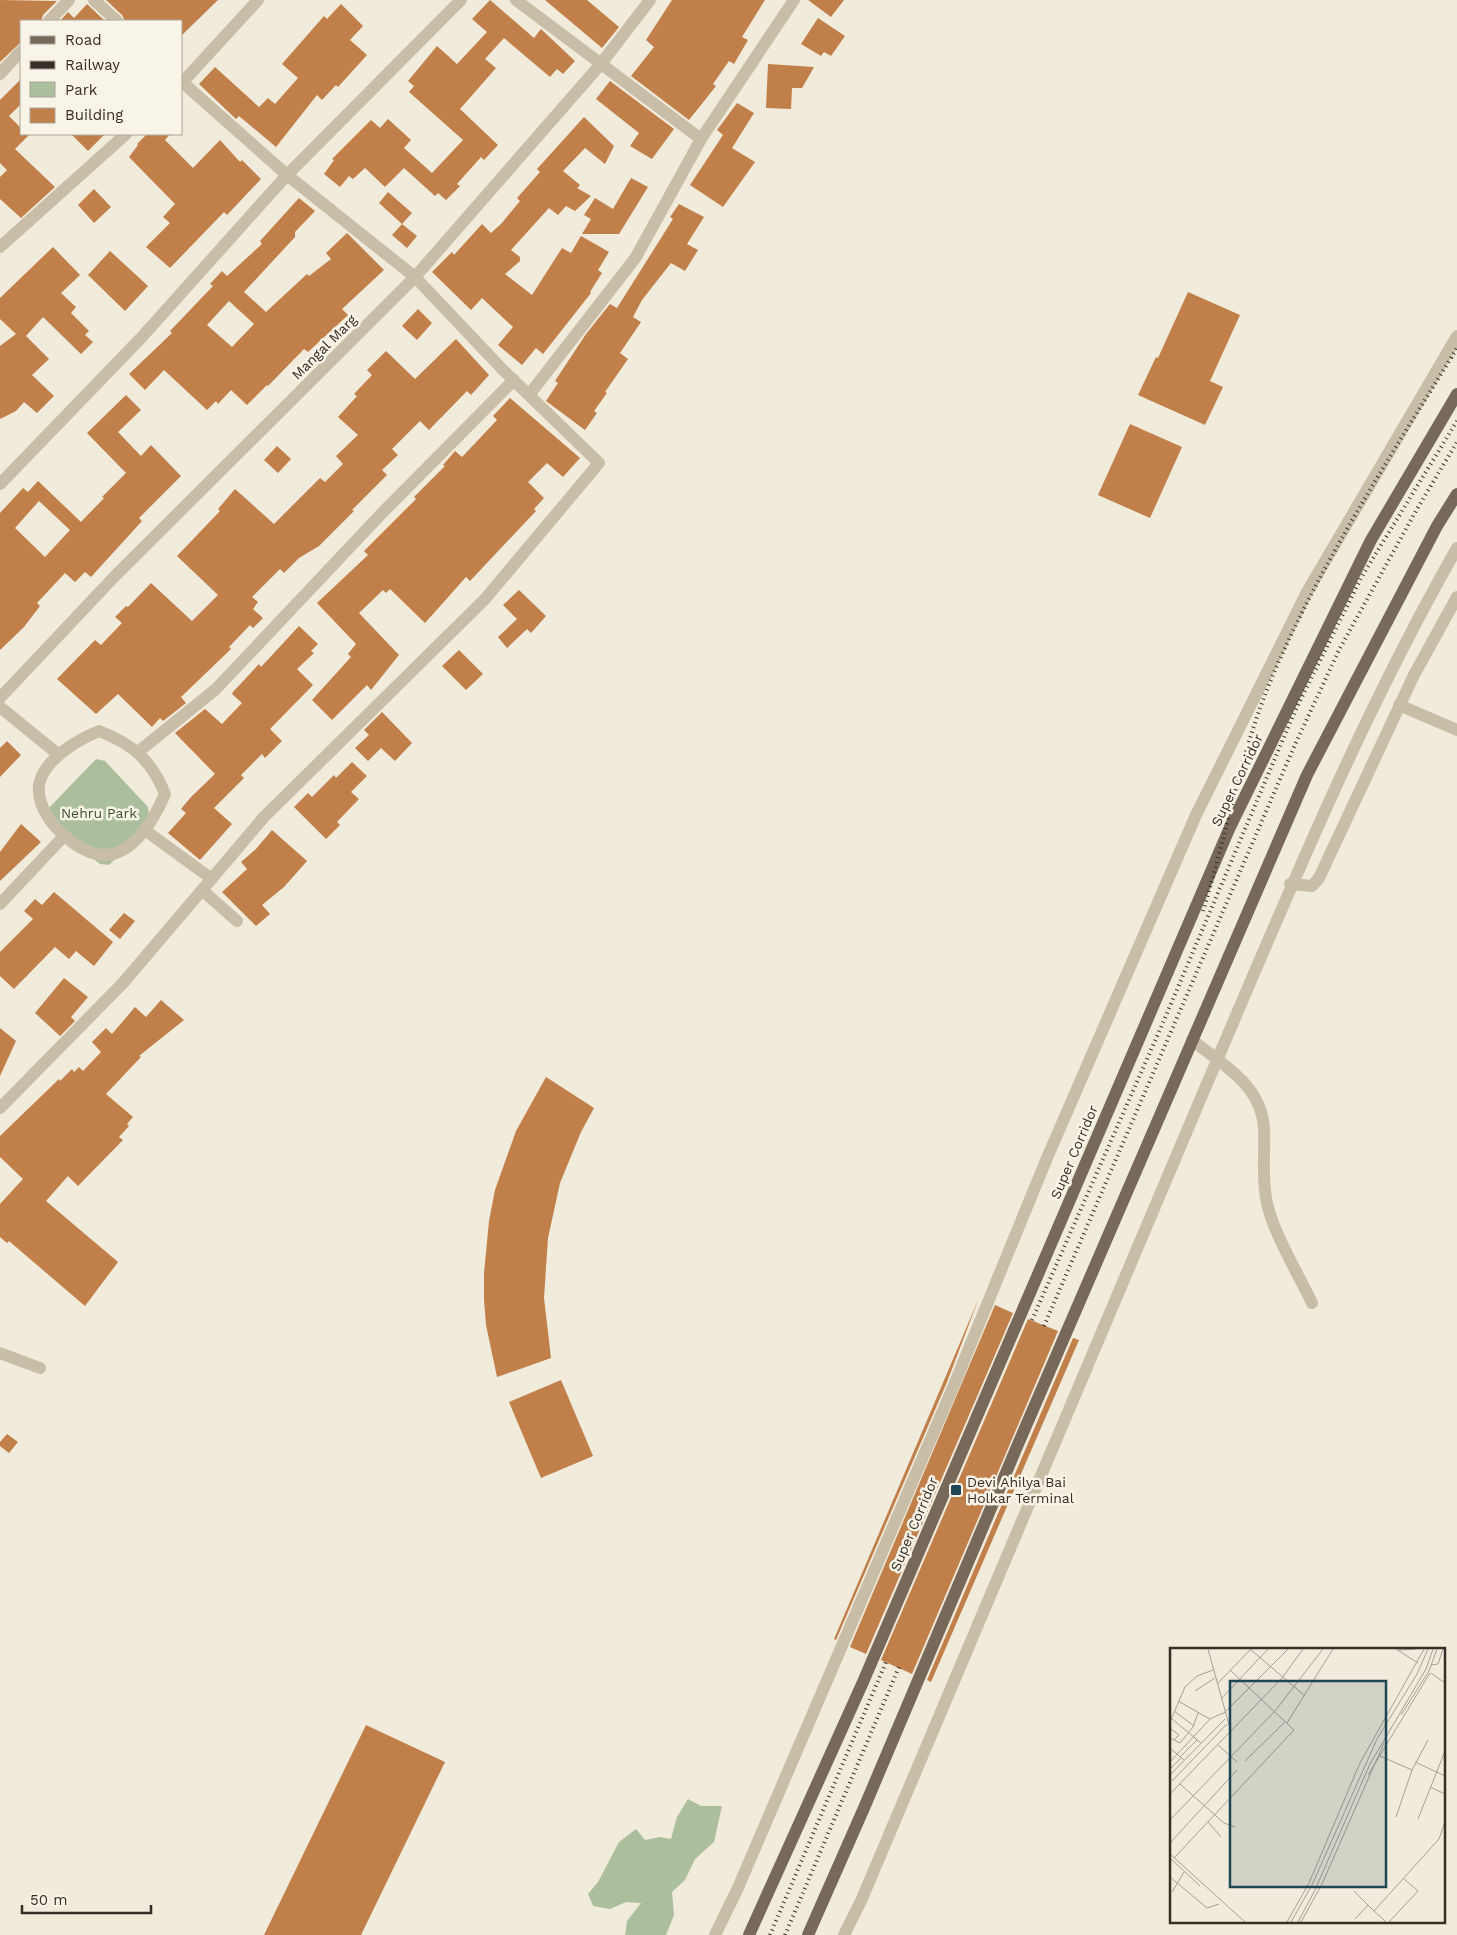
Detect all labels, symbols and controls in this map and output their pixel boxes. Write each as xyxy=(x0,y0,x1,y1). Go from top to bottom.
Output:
legend xyxy=(20,20,182,135)
text: Road xyxy=(65,31,102,49)
text: Railway xyxy=(65,56,120,74)
text: Park xyxy=(65,81,98,99)
text: Building xyxy=(65,106,123,124)
street label: Mangal Marg xyxy=(288,311,360,383)
street label: Super Corridor xyxy=(1208,731,1266,829)
park label: Nehru Park xyxy=(61,805,137,821)
street label: Super Corridor xyxy=(1047,1102,1101,1201)
street label: Super Corridor xyxy=(887,1474,941,1573)
place label: Devi Ahilya Bai Holkar Terminal xyxy=(967,1474,1075,1506)
marker: Devi Ahilya Bai Holkar Terminal xyxy=(949,1483,963,1497)
inset map xyxy=(1170,1648,1444,1922)
scale bar xyxy=(22,1882,151,1914)
text: 50 m xyxy=(30,1891,67,1909)

